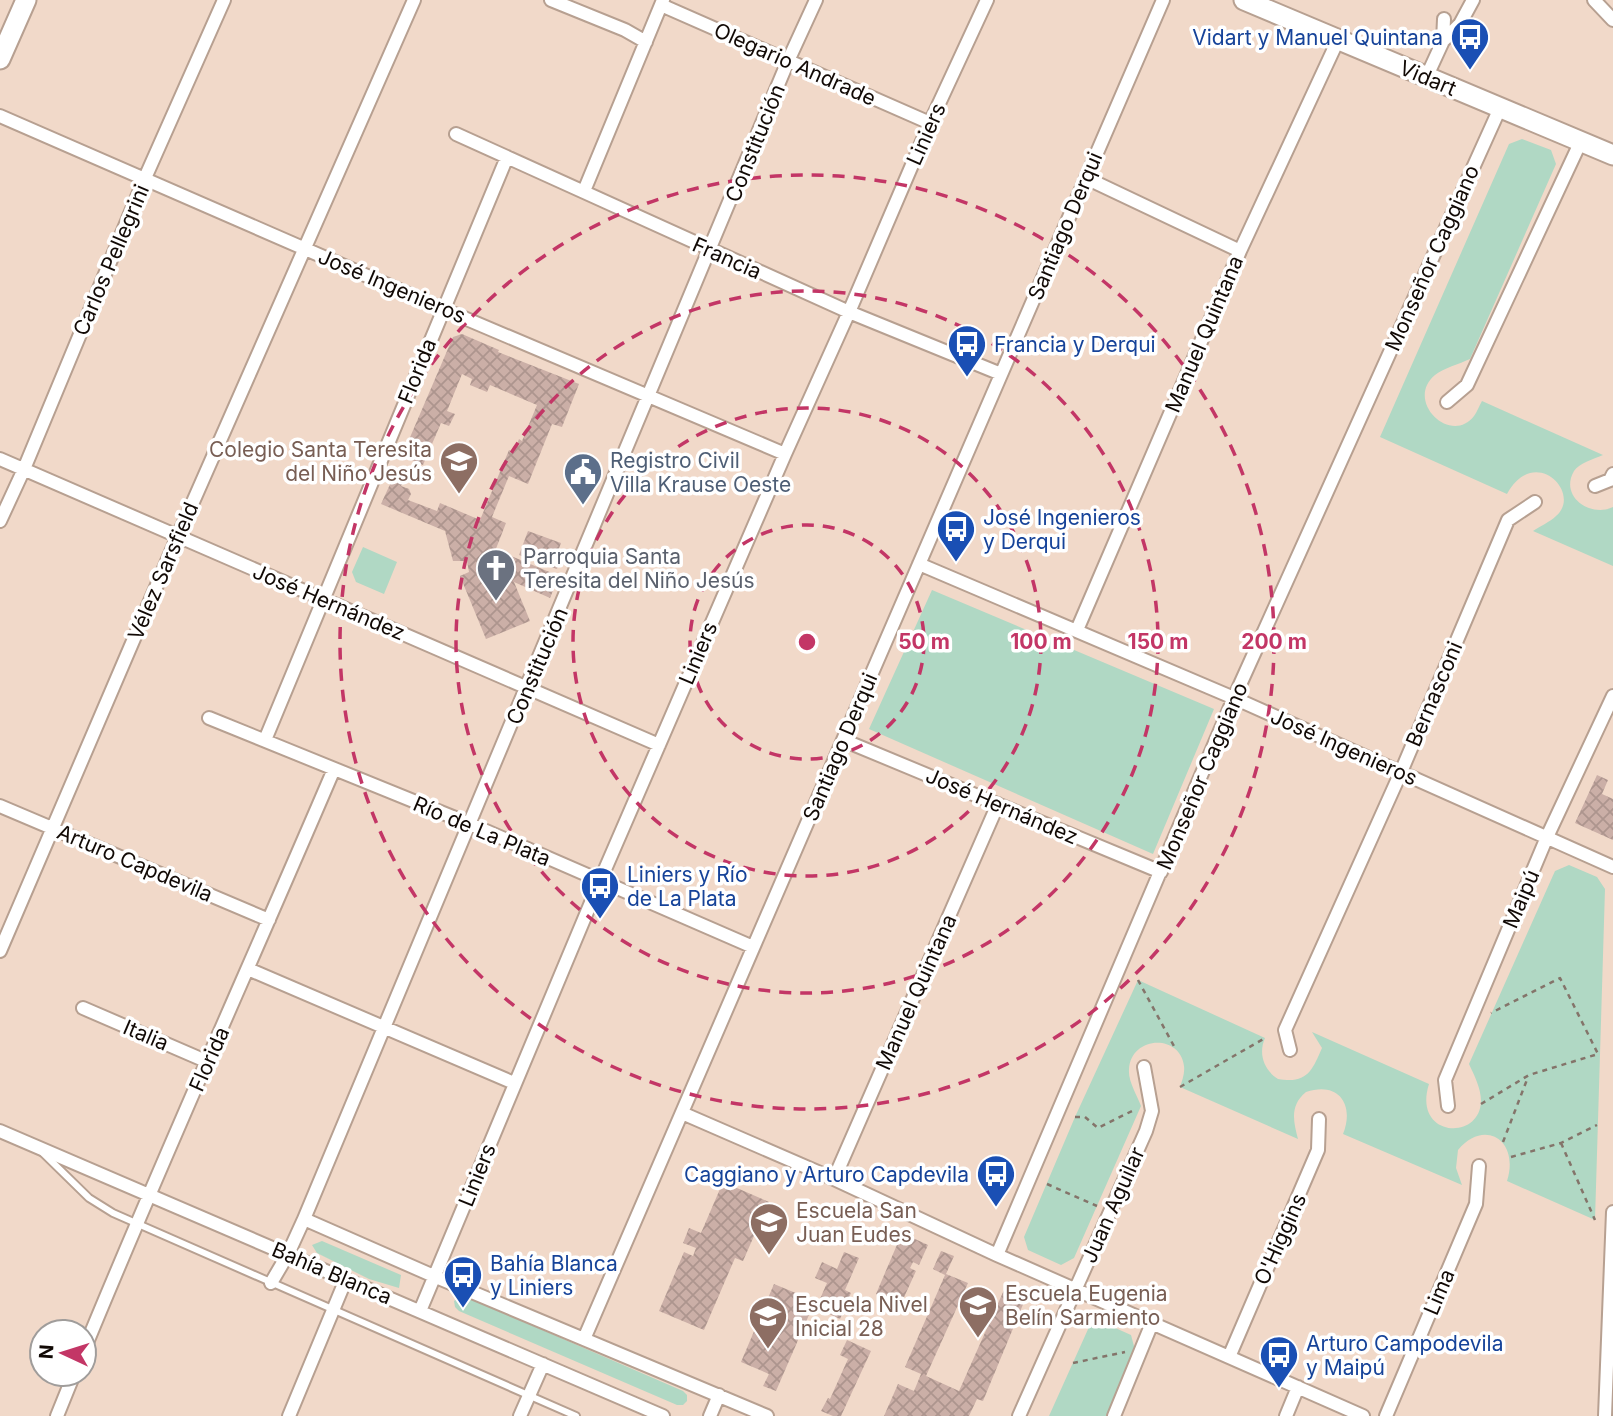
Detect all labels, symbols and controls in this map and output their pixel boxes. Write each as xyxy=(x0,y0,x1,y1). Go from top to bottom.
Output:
bus stop icon: Vidart y Manuel Quintana xyxy=(1449,16,1491,71)
street label: Olegario Andrade xyxy=(710,17,880,111)
place label: Vidart y Manuel Quintana xyxy=(1192,25,1443,50)
street label: Vidart xyxy=(1396,55,1460,101)
street label: Constitución xyxy=(720,80,790,206)
street label: Liniers xyxy=(901,99,951,169)
street label: Santiago Derqui xyxy=(1023,148,1107,304)
street label: Monseñor Caggiano xyxy=(1380,161,1484,355)
street label: Carlos Pellegrini xyxy=(68,181,154,339)
street label: Francia xyxy=(689,232,765,284)
street label: José Ingenieros xyxy=(314,244,470,328)
street label: Manuel Quintana xyxy=(1160,252,1248,416)
bus stop icon: Francia y Derqui xyxy=(946,323,988,378)
place label: Francia y Derqui xyxy=(994,332,1156,357)
street label: Florida xyxy=(393,335,441,407)
place label: Colegio Santa Teresita del Niño Jesús xyxy=(209,437,432,486)
school or university icon: Colegio Santa Teresita del Niño Jesús xyxy=(438,440,480,495)
place label: Registro Civil Villa Krause Oeste xyxy=(610,448,791,497)
public building icon: Registro Civil Villa Krause Oeste xyxy=(562,451,604,506)
street label: Vélez Sarsfield xyxy=(123,498,203,644)
place label: José Ingenieros y Derqui xyxy=(983,505,1141,554)
bus stop icon: José Ingenieros y Derqui xyxy=(935,508,977,563)
place label: Parroquia Santa Teresita del Niño Jesús xyxy=(523,544,755,593)
church icon: Parroquia Santa Teresita del Niño Jesús xyxy=(475,547,517,602)
street label: José Hernández xyxy=(249,559,409,645)
street label: Constitución xyxy=(501,604,573,728)
street label: Liniers xyxy=(674,618,722,688)
text: 50 m xyxy=(898,629,950,654)
text: 100 m xyxy=(1010,629,1072,654)
text: 150 m xyxy=(1128,629,1188,654)
text: 200 m xyxy=(1241,629,1307,654)
centre of rings xyxy=(795,630,819,654)
street label: Bernasconi xyxy=(1401,638,1467,750)
street label: Santiago Derqui xyxy=(798,669,882,825)
street label: Monseñor Caggiano xyxy=(1151,679,1253,873)
street label: José Ingenieros xyxy=(1267,703,1421,791)
street label: José Hernández xyxy=(922,763,1082,849)
street label: Río de La Plata xyxy=(410,791,554,871)
street label: Arturo Capdevila xyxy=(53,819,217,907)
place label: Liniers y Río de La Plata xyxy=(627,862,748,911)
bus stop icon: Liniers y Río de La Plata xyxy=(579,865,621,920)
street label: Maipú xyxy=(1498,866,1544,932)
street label: Manuel Quintana xyxy=(870,910,962,1074)
street label: Italia xyxy=(120,1014,172,1056)
street label: Florida xyxy=(184,1023,234,1095)
street label: Liniers xyxy=(453,1140,501,1210)
street label: Juan Aguilar xyxy=(1076,1143,1150,1267)
bus stop icon: Caggiano y Arturo Capdevila xyxy=(975,1153,1017,1208)
place label: Caggiano y Arturo Capdevila xyxy=(684,1162,969,1187)
street label: O'Higgins xyxy=(1249,1189,1311,1289)
place label: Escuela San Juan Eudes xyxy=(796,1198,917,1247)
school or university icon: Escuela San Juan Eudes xyxy=(748,1201,790,1256)
street label: Bahía Blanca xyxy=(268,1237,396,1309)
place label: Bahía Blanca y Liniers xyxy=(490,1251,618,1300)
bus stop icon: Bahía Blanca y Liniers xyxy=(442,1254,484,1309)
street label: Lima xyxy=(1418,1265,1460,1319)
place label: Escuela Eugenia Belín Sarmiento xyxy=(1005,1281,1168,1330)
school or university icon: Escuela Eugenia Belín Sarmiento xyxy=(957,1284,999,1339)
place label: Escuela Nivel Inicial 28 xyxy=(795,1292,928,1341)
school or university icon: Escuela Nivel Inicial 28 xyxy=(747,1295,789,1350)
north arrow xyxy=(28,1318,98,1388)
place label: Arturo Campodevila y Maipú xyxy=(1306,1331,1504,1380)
bus stop icon: Arturo Campodevila y Maipú xyxy=(1258,1334,1300,1389)
text: N xyxy=(35,1344,59,1360)

